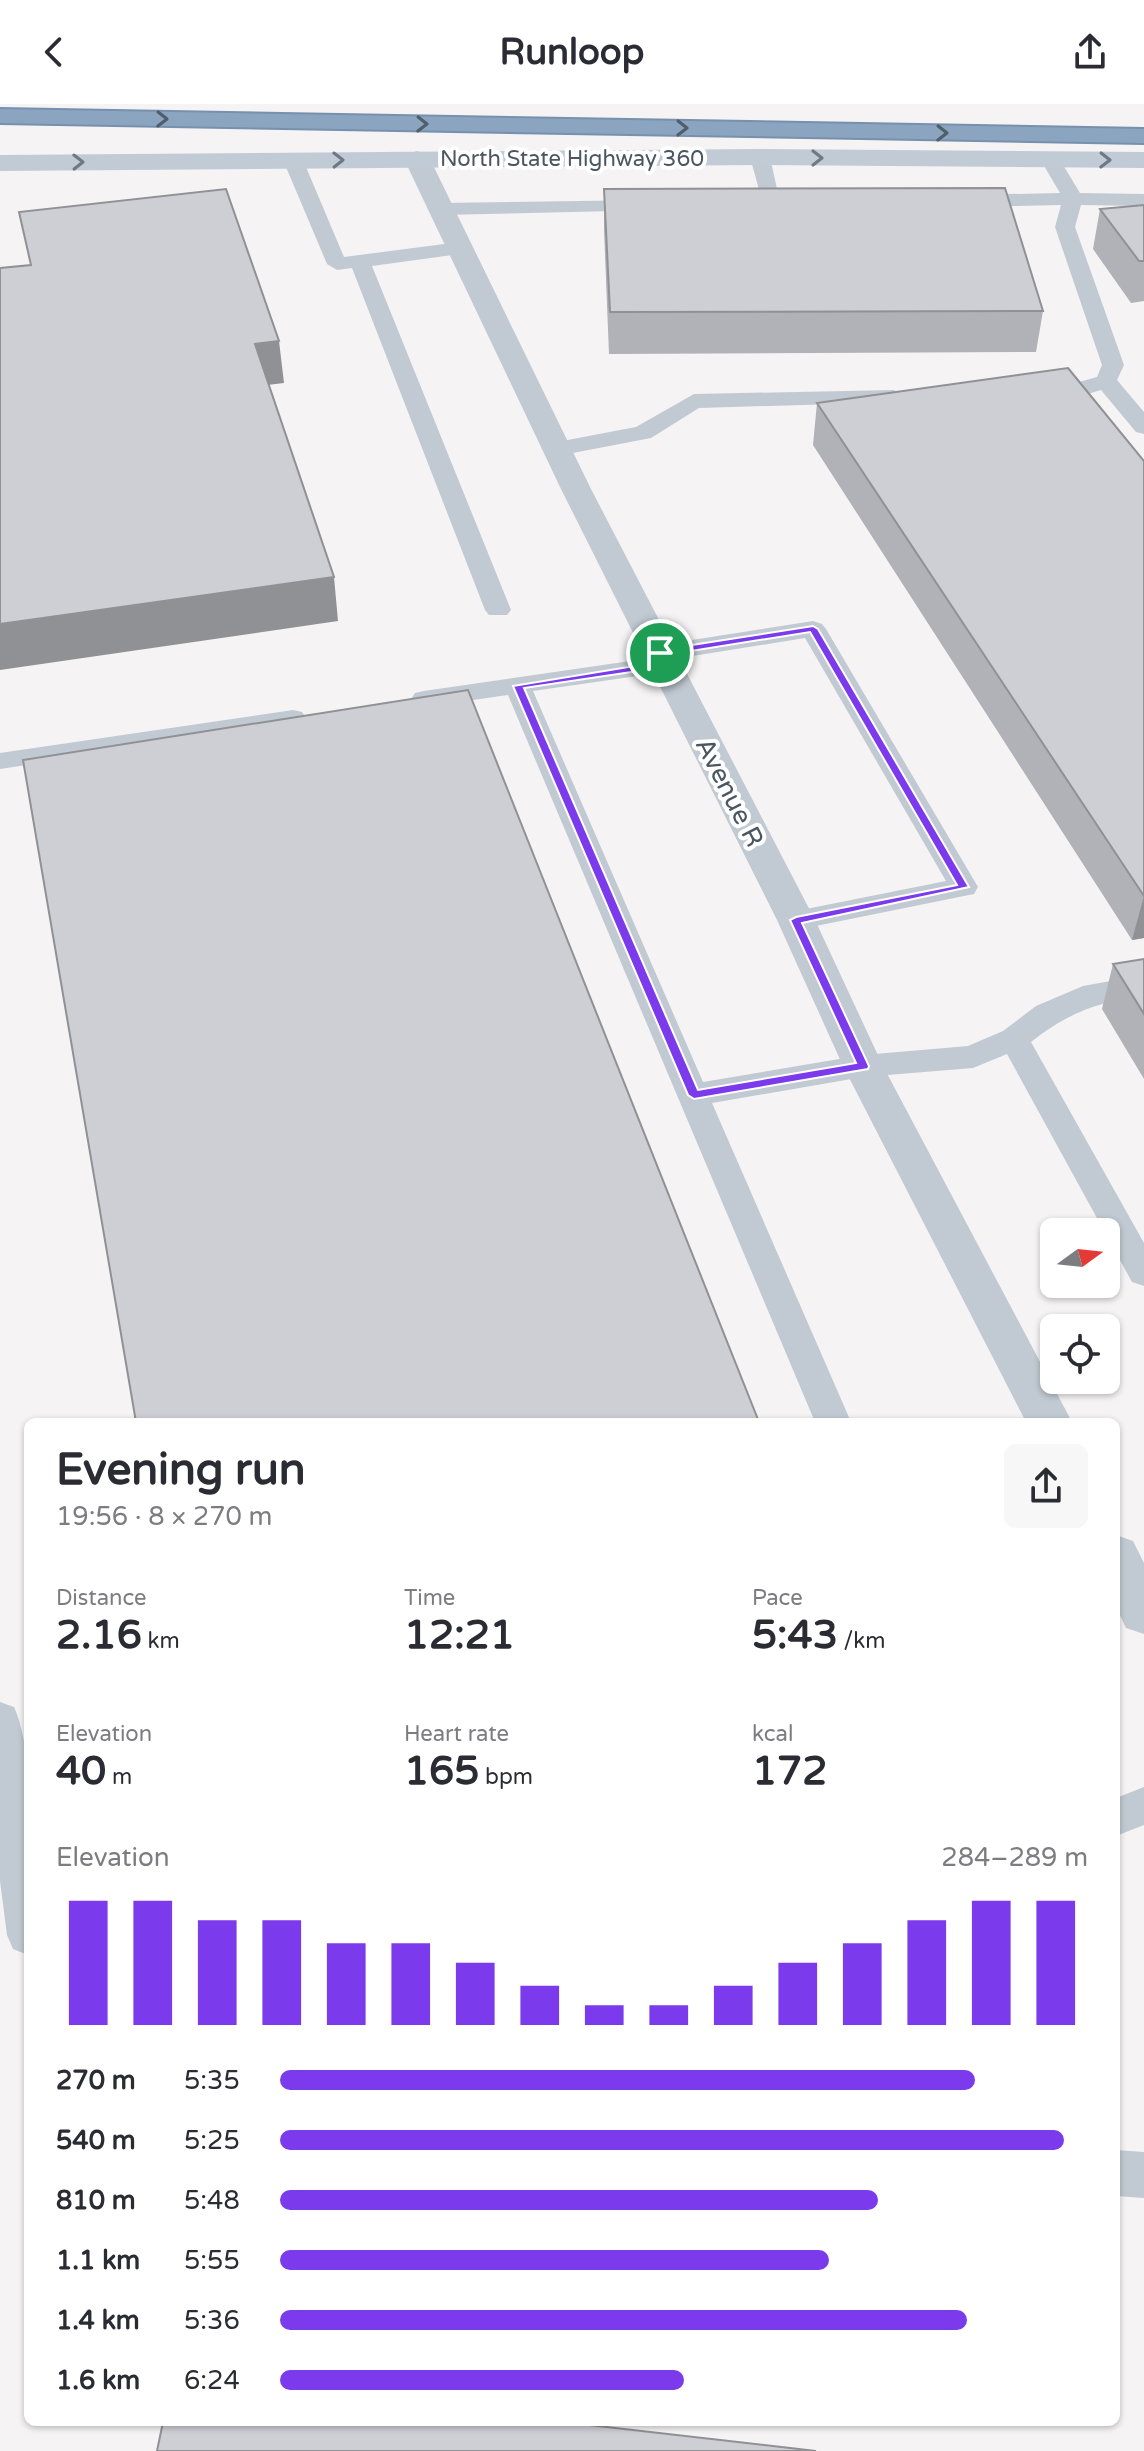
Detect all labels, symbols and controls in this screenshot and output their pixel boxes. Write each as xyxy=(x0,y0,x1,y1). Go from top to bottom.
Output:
icon: back xyxy=(32,30,76,74)
icon: share xyxy=(1068,30,1112,74)
text: Runloop xyxy=(500,31,644,74)
one-way arrow xyxy=(156,110,169,127)
one-way arrow xyxy=(416,115,429,132)
one-way arrow xyxy=(676,119,689,137)
one-way arrow xyxy=(936,124,949,141)
street label: North State Highway 360 xyxy=(440,146,704,172)
one-way arrow xyxy=(811,149,824,167)
one-way arrow xyxy=(332,151,345,169)
one-way arrow xyxy=(1099,151,1112,169)
one-way arrow xyxy=(72,153,85,171)
pin xyxy=(626,619,694,687)
icon: arrive xyxy=(638,631,682,675)
street label: Avenue R xyxy=(689,732,770,852)
north arrow xyxy=(1040,1218,1120,1298)
map controls xyxy=(1040,1218,1120,1394)
button: locate xyxy=(1040,1314,1120,1394)
text: Evening run xyxy=(56,1444,305,1497)
button: share xyxy=(1004,1444,1088,1528)
text: 19:56 · 8 × 270 m xyxy=(56,1501,272,1532)
text: Distance xyxy=(56,1585,147,1611)
text: Time xyxy=(404,1585,455,1611)
text: Pace xyxy=(752,1585,803,1611)
text: 2.16 xyxy=(56,1611,142,1659)
text: 12:21 xyxy=(404,1611,515,1659)
text: 5:43 xyxy=(752,1611,838,1659)
text: km xyxy=(142,1628,180,1654)
text: /km xyxy=(838,1628,885,1654)
text: Elevation xyxy=(56,1721,152,1747)
text: Heart rate xyxy=(404,1721,509,1747)
text: kcal xyxy=(752,1721,793,1747)
text: 40 xyxy=(56,1747,106,1795)
text: 165 xyxy=(404,1747,479,1795)
text: 172 xyxy=(752,1747,827,1795)
text: m xyxy=(106,1764,132,1790)
text: bpm xyxy=(479,1764,533,1790)
text: Elevation xyxy=(56,1842,170,1873)
text: 284–289 m xyxy=(941,1842,1088,1873)
text: 270 m xyxy=(56,2065,136,2096)
text: 5:35 xyxy=(184,2065,240,2096)
text: 540 m xyxy=(56,2125,136,2156)
text: 5:25 xyxy=(184,2125,240,2156)
text: 810 m xyxy=(56,2185,136,2216)
text: 5:48 xyxy=(184,2185,240,2216)
text: 1.1 km xyxy=(56,2245,140,2276)
text: 5:55 xyxy=(184,2245,240,2276)
text: 1.4 km xyxy=(56,2305,140,2336)
text: 5:36 xyxy=(184,2305,240,2336)
text: 1.6 km xyxy=(56,2365,140,2396)
text: 6:24 xyxy=(184,2365,240,2396)

